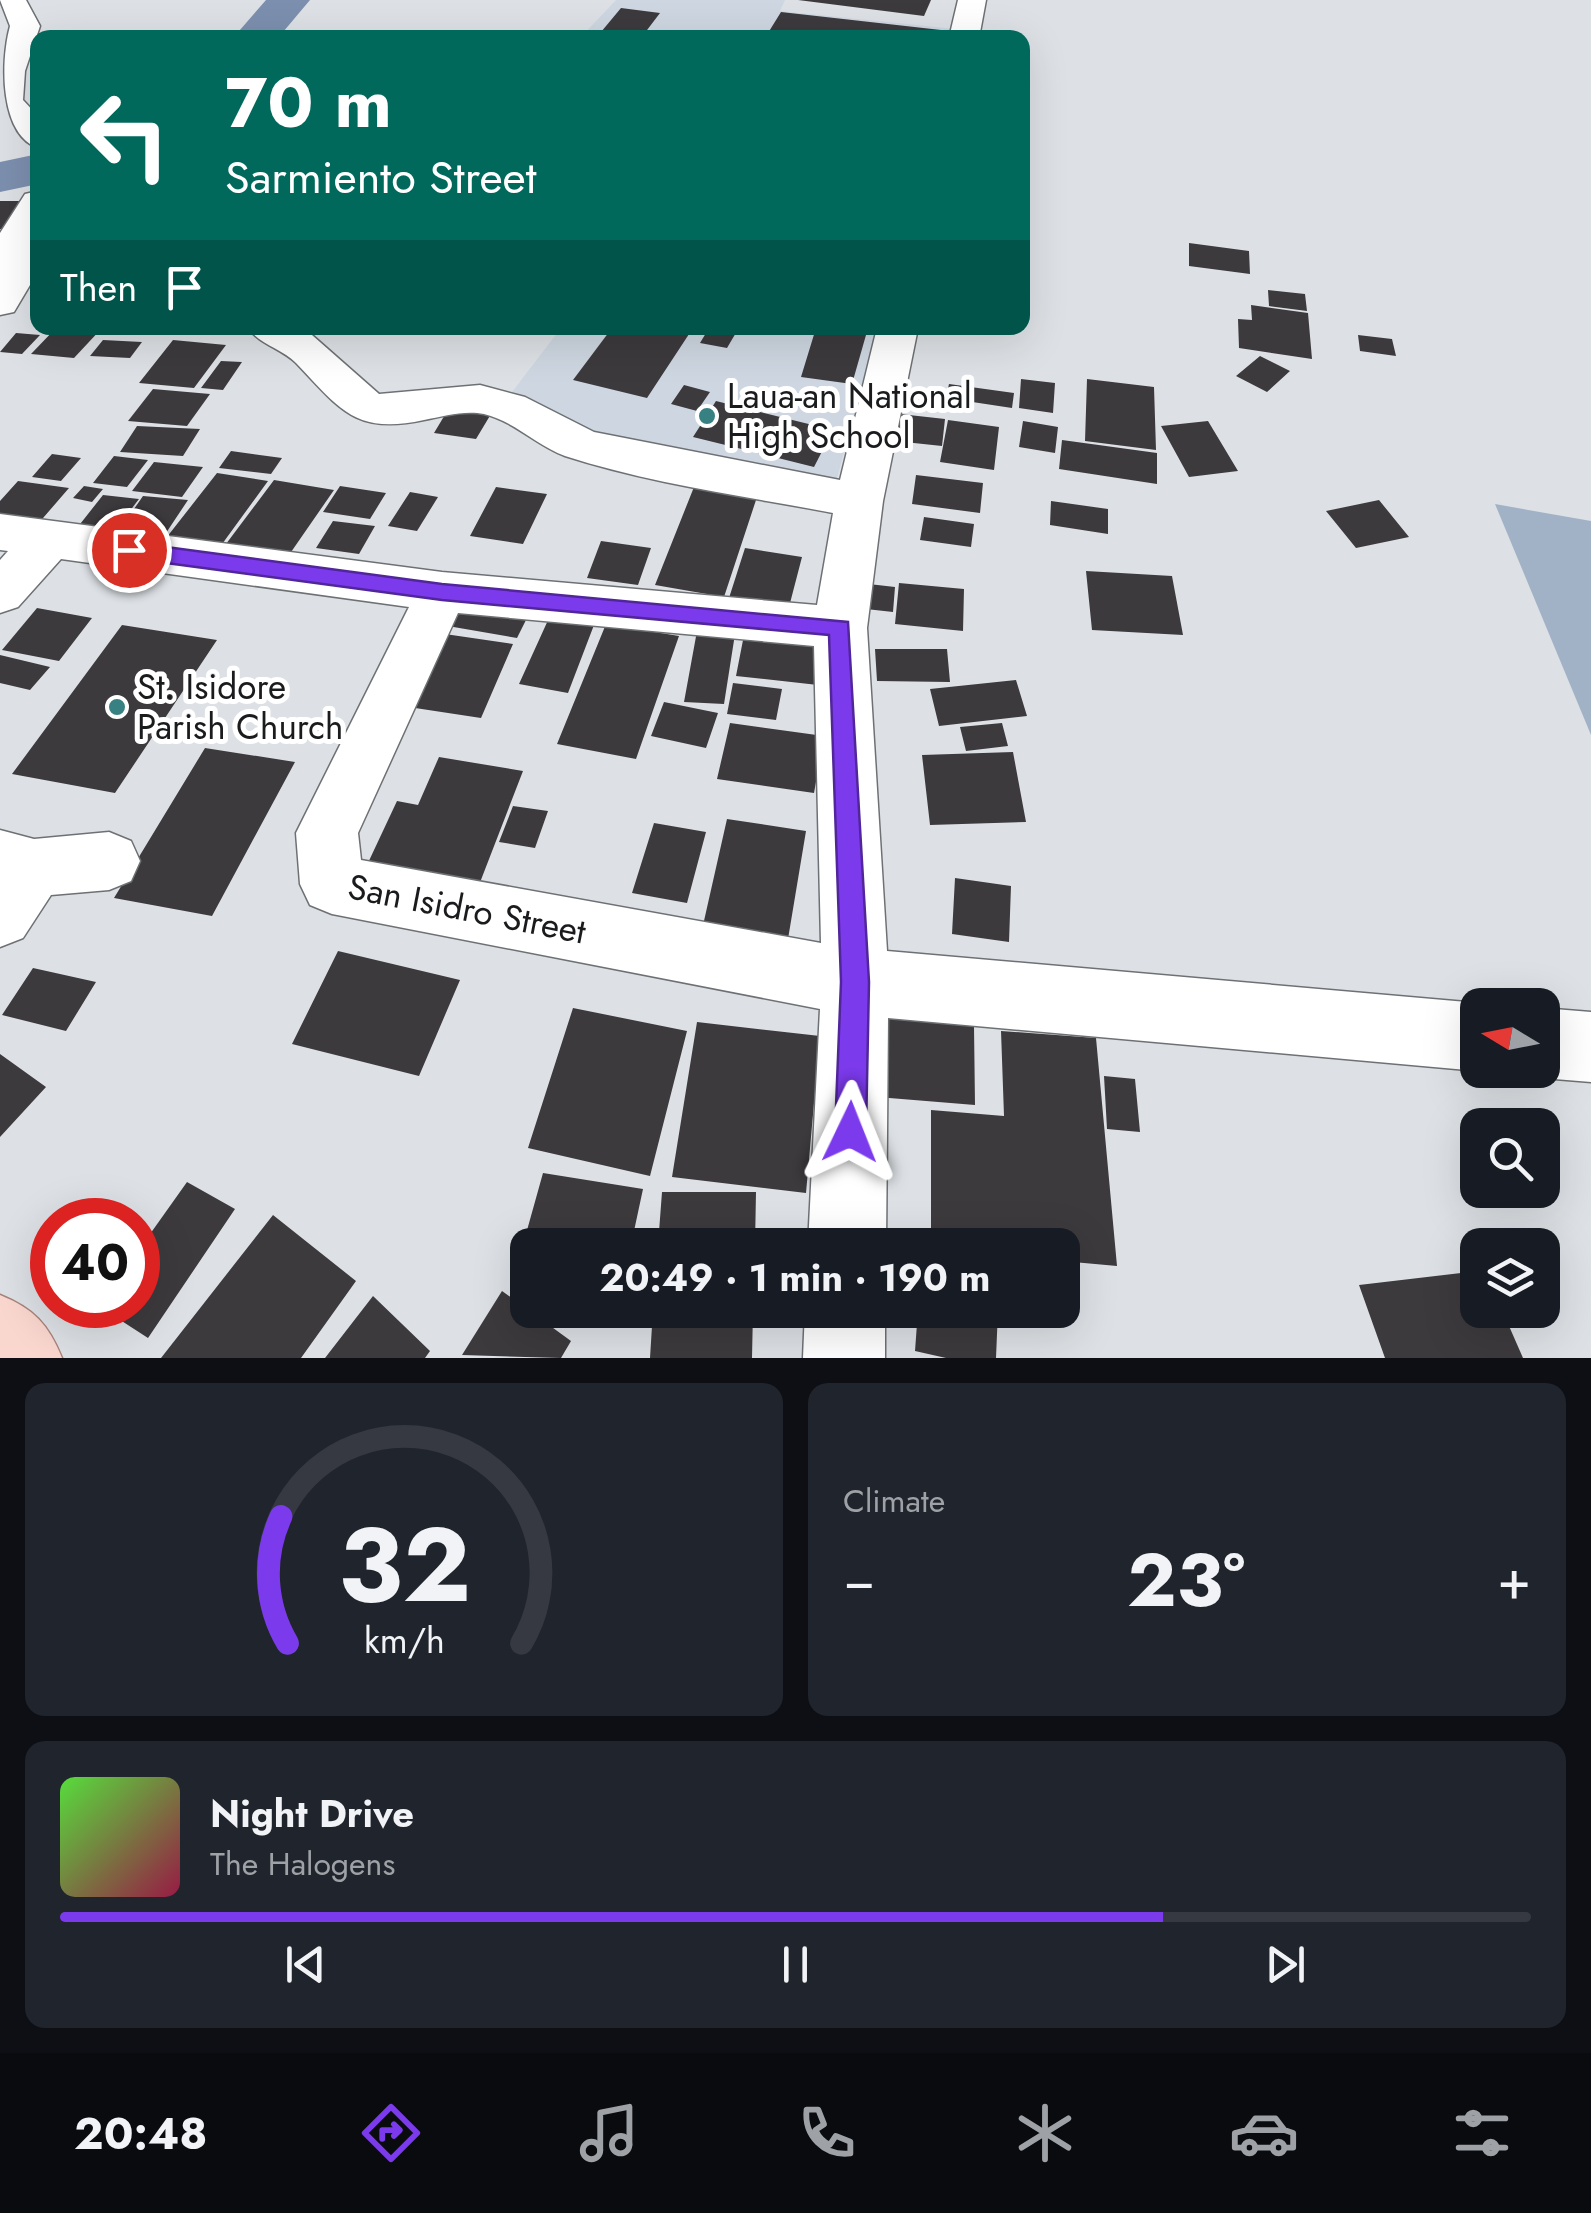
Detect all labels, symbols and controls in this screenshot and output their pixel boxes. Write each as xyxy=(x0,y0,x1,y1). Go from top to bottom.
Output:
text: 70 m xyxy=(225,52,392,153)
icon: left xyxy=(60,70,190,200)
text: Sarmiento Street xyxy=(225,145,537,210)
text: Then xyxy=(60,260,137,315)
icon: arrive xyxy=(157,260,212,315)
place label: Laua-an National High School xyxy=(727,371,972,461)
marker: Laua-an National High School xyxy=(696,405,718,427)
pin xyxy=(87,508,172,593)
icon: arrive xyxy=(102,523,157,578)
place label: St. Isidore Parish Church xyxy=(137,662,343,752)
marker: St. Isidore Parish Church xyxy=(106,696,128,718)
street label: San Isidro Street xyxy=(344,861,591,957)
north arrow xyxy=(1460,988,1560,1088)
map controls xyxy=(1460,988,1560,1328)
position arrow xyxy=(798,1080,902,1184)
button: search xyxy=(1460,1108,1560,1208)
speed limit sign: 40 xyxy=(30,1198,160,1328)
button: layers xyxy=(1460,1228,1560,1328)
text: 20:49 · 1 min · 190 m xyxy=(599,1250,991,1305)
text: Climate xyxy=(843,1478,945,1524)
text: 32 xyxy=(338,1490,470,1640)
text: 23° xyxy=(1127,1526,1245,1634)
text: − xyxy=(843,1540,875,1620)
text: + xyxy=(1497,1540,1531,1620)
text: km/h xyxy=(364,1615,444,1666)
text: Night Drive xyxy=(210,1786,414,1841)
text: The Halogens xyxy=(210,1841,395,1887)
icon: previous xyxy=(278,1937,333,1992)
icon: pause xyxy=(768,1937,823,1992)
icon: next xyxy=(1258,1937,1313,1992)
icon: directions xyxy=(356,2098,426,2168)
icon: music xyxy=(574,2098,644,2168)
icon: phone xyxy=(792,2098,862,2168)
icon: climate xyxy=(1010,2098,1080,2168)
icon: car xyxy=(1229,2098,1299,2168)
icon: filters xyxy=(1447,2098,1517,2168)
text: 20:48 xyxy=(74,2101,208,2166)

